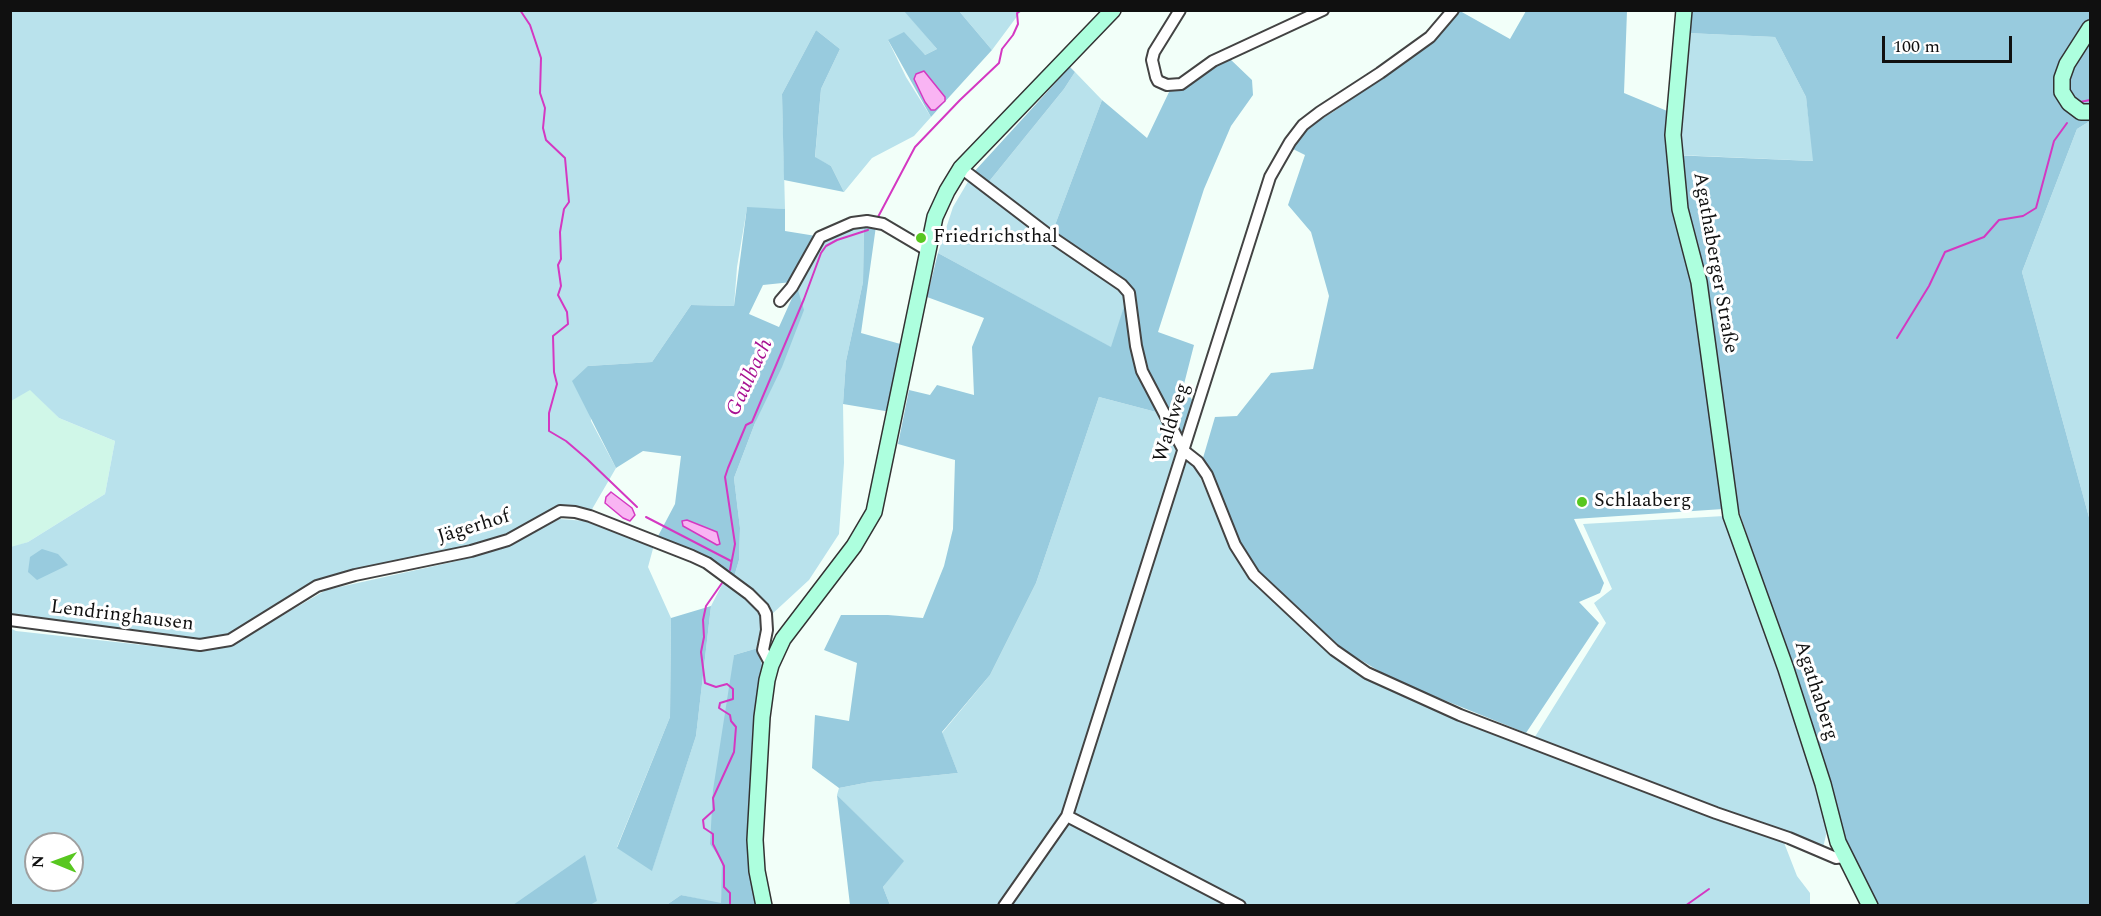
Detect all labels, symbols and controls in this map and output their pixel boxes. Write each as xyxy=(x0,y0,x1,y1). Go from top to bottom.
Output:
scale bar xyxy=(1885,24,2016,62)
text: 100 m xyxy=(1893,33,1940,60)
street label: Agathaberger Straße xyxy=(1686,171,1742,355)
place label: Friedrichsthal xyxy=(933,226,1058,250)
marker: Friedrichsthal xyxy=(914,231,928,245)
water label: Gaulbach xyxy=(722,335,780,421)
street label: Waldweg xyxy=(1150,380,1196,466)
place label: Schlaaberg xyxy=(1594,490,1691,514)
marker: Schlaaberg xyxy=(1575,495,1589,509)
street label: Jägerhof xyxy=(435,506,513,550)
street label: Lendringhausen xyxy=(49,596,195,638)
street label: Agathaberg xyxy=(1788,638,1842,744)
north arrow xyxy=(24,832,84,892)
text: N xyxy=(26,855,50,868)

